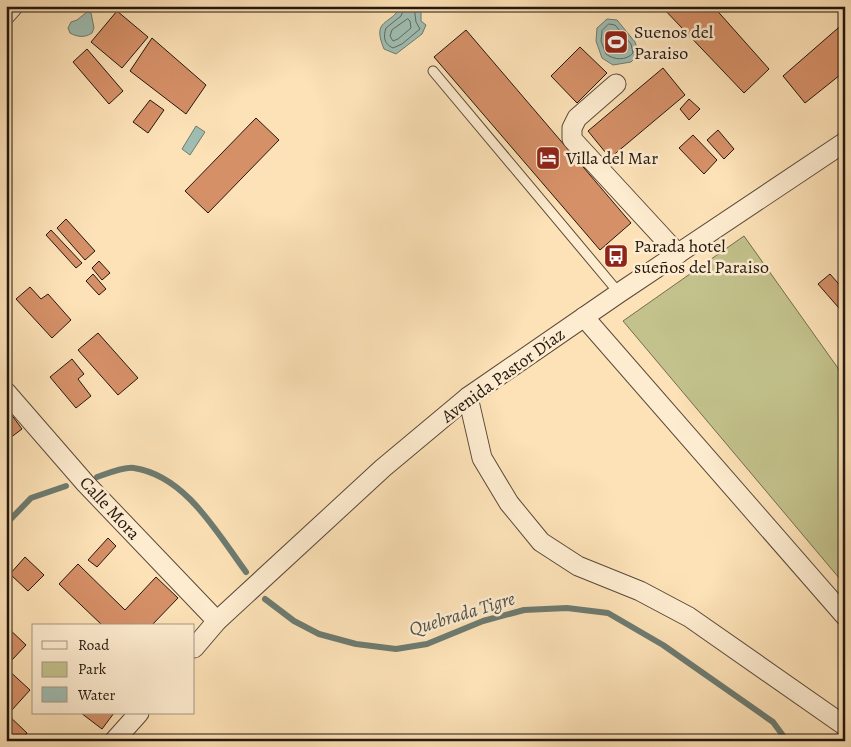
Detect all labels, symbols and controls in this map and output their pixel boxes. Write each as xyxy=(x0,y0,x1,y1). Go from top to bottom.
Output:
place label: Suenos del Paraiso xyxy=(634,20,714,65)
sports icon: Suenos del Paraiso xyxy=(603,29,629,55)
hotel icon: Villa del Mar xyxy=(535,145,561,171)
place label: Villa del Mar xyxy=(565,146,658,170)
place label: Parada hotel sueños del Paraiso xyxy=(634,234,769,279)
bus stop icon: Parada hotel sueños del Paraiso xyxy=(603,243,629,269)
street label: Avenida Pastor Díaz xyxy=(435,322,570,429)
street label: Calle Mora xyxy=(74,471,146,546)
water label: Quebrada Tigre xyxy=(406,586,518,642)
legend xyxy=(32,624,195,714)
text: Road xyxy=(78,635,110,655)
text: Park xyxy=(78,659,107,679)
text: Water xyxy=(77,685,115,705)

